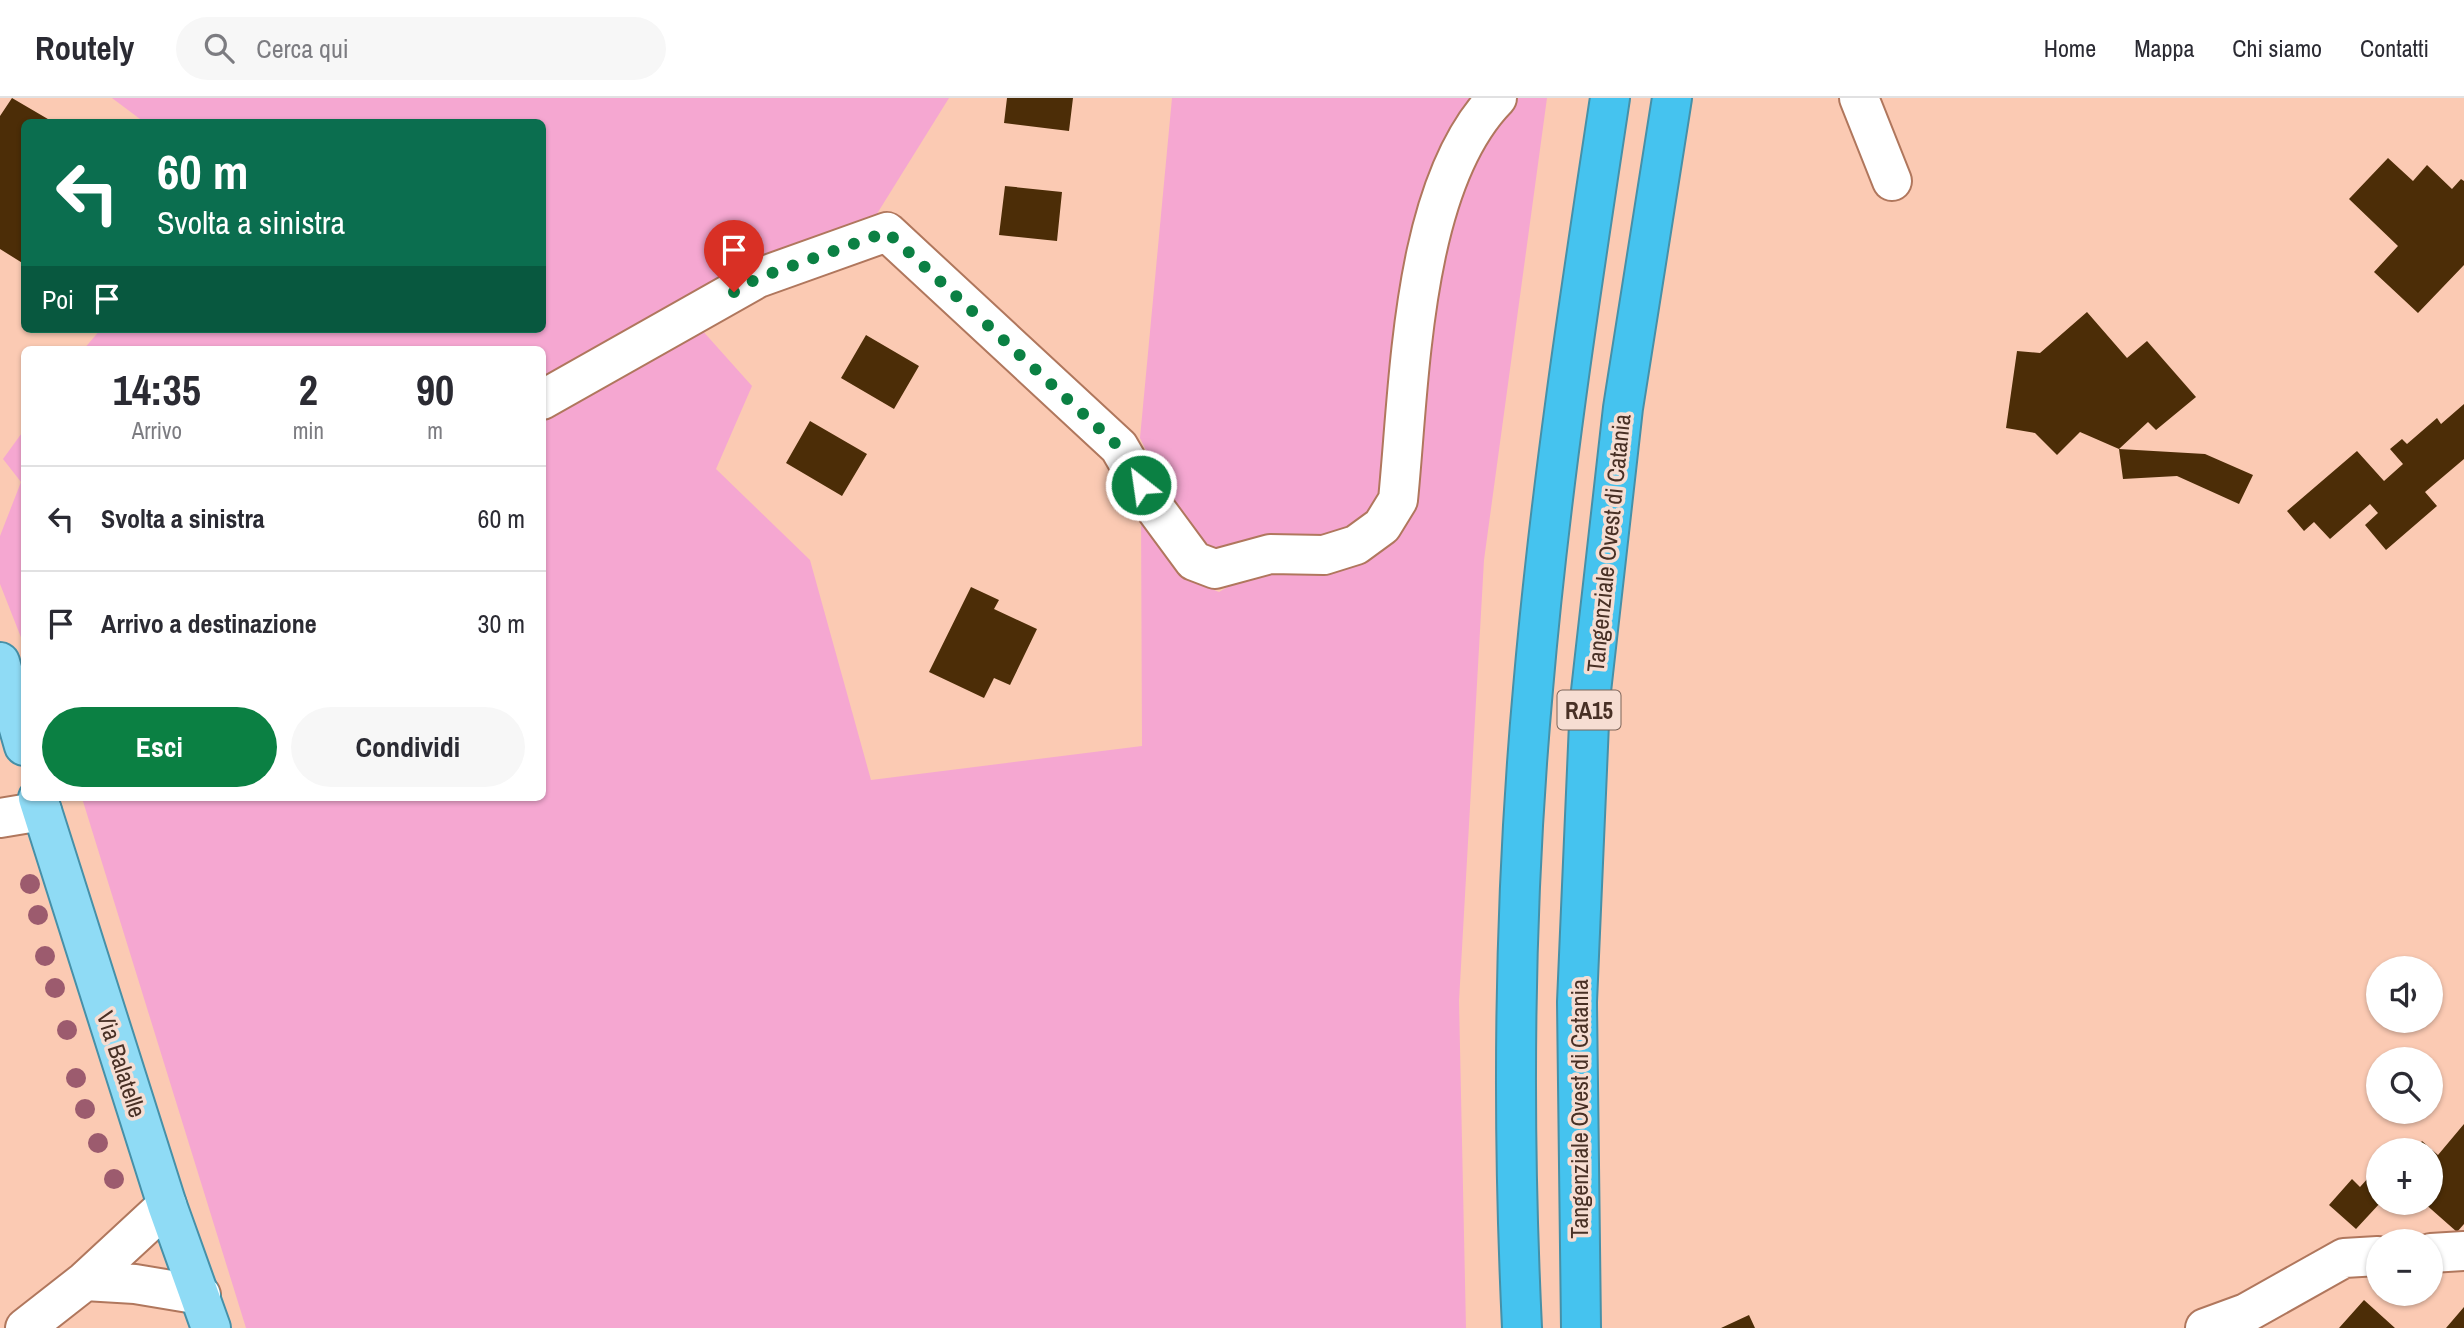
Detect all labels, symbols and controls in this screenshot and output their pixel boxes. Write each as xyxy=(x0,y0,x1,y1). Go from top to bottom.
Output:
search box xyxy=(176,17,666,80)
text: Routely xyxy=(35,26,134,70)
icon: search xyxy=(200,29,238,67)
text: Cerca qui xyxy=(256,31,349,66)
text: Home xyxy=(2044,32,2096,64)
text: Mappa xyxy=(2134,32,2194,64)
text: Chi siamo xyxy=(2232,32,2322,64)
text: Contatti xyxy=(2360,32,2429,64)
text: 60 m xyxy=(157,138,249,204)
icon: left xyxy=(42,147,133,238)
text: Svolta a sinistra xyxy=(157,201,345,244)
pin xyxy=(704,220,764,292)
icon: arrive xyxy=(715,231,753,269)
icon: arrive xyxy=(88,280,126,318)
text: Poi xyxy=(42,282,74,317)
text: 14:35 xyxy=(113,362,201,418)
text: 2 xyxy=(299,362,318,418)
text: 90 xyxy=(416,362,454,418)
street label: Tangenziale Ovest di Catania xyxy=(1579,412,1637,674)
text: Arrivo xyxy=(132,415,182,446)
text: min xyxy=(293,415,324,446)
text: m xyxy=(427,415,443,446)
position arrow xyxy=(1104,448,1178,522)
icon: left xyxy=(42,500,80,538)
text: Svolta a sinistra xyxy=(101,501,265,536)
text: 60 m xyxy=(478,501,525,536)
icon: arrive xyxy=(42,605,80,643)
text: Arrivo a destinazione xyxy=(101,606,317,641)
text: 30 m xyxy=(478,606,525,641)
road number: RA15 xyxy=(1558,690,1620,730)
button: Esci xyxy=(42,707,277,787)
button: Condividi xyxy=(291,707,525,787)
map controls xyxy=(2366,956,2443,1306)
button: sound xyxy=(2366,956,2443,1033)
street label: Tangenziale Ovest di Catania xyxy=(1563,979,1595,1239)
street label: Via Balatelle xyxy=(90,1007,154,1121)
button: search xyxy=(2366,1047,2443,1124)
button: + xyxy=(2366,1138,2443,1215)
button: − xyxy=(2366,1229,2443,1306)

